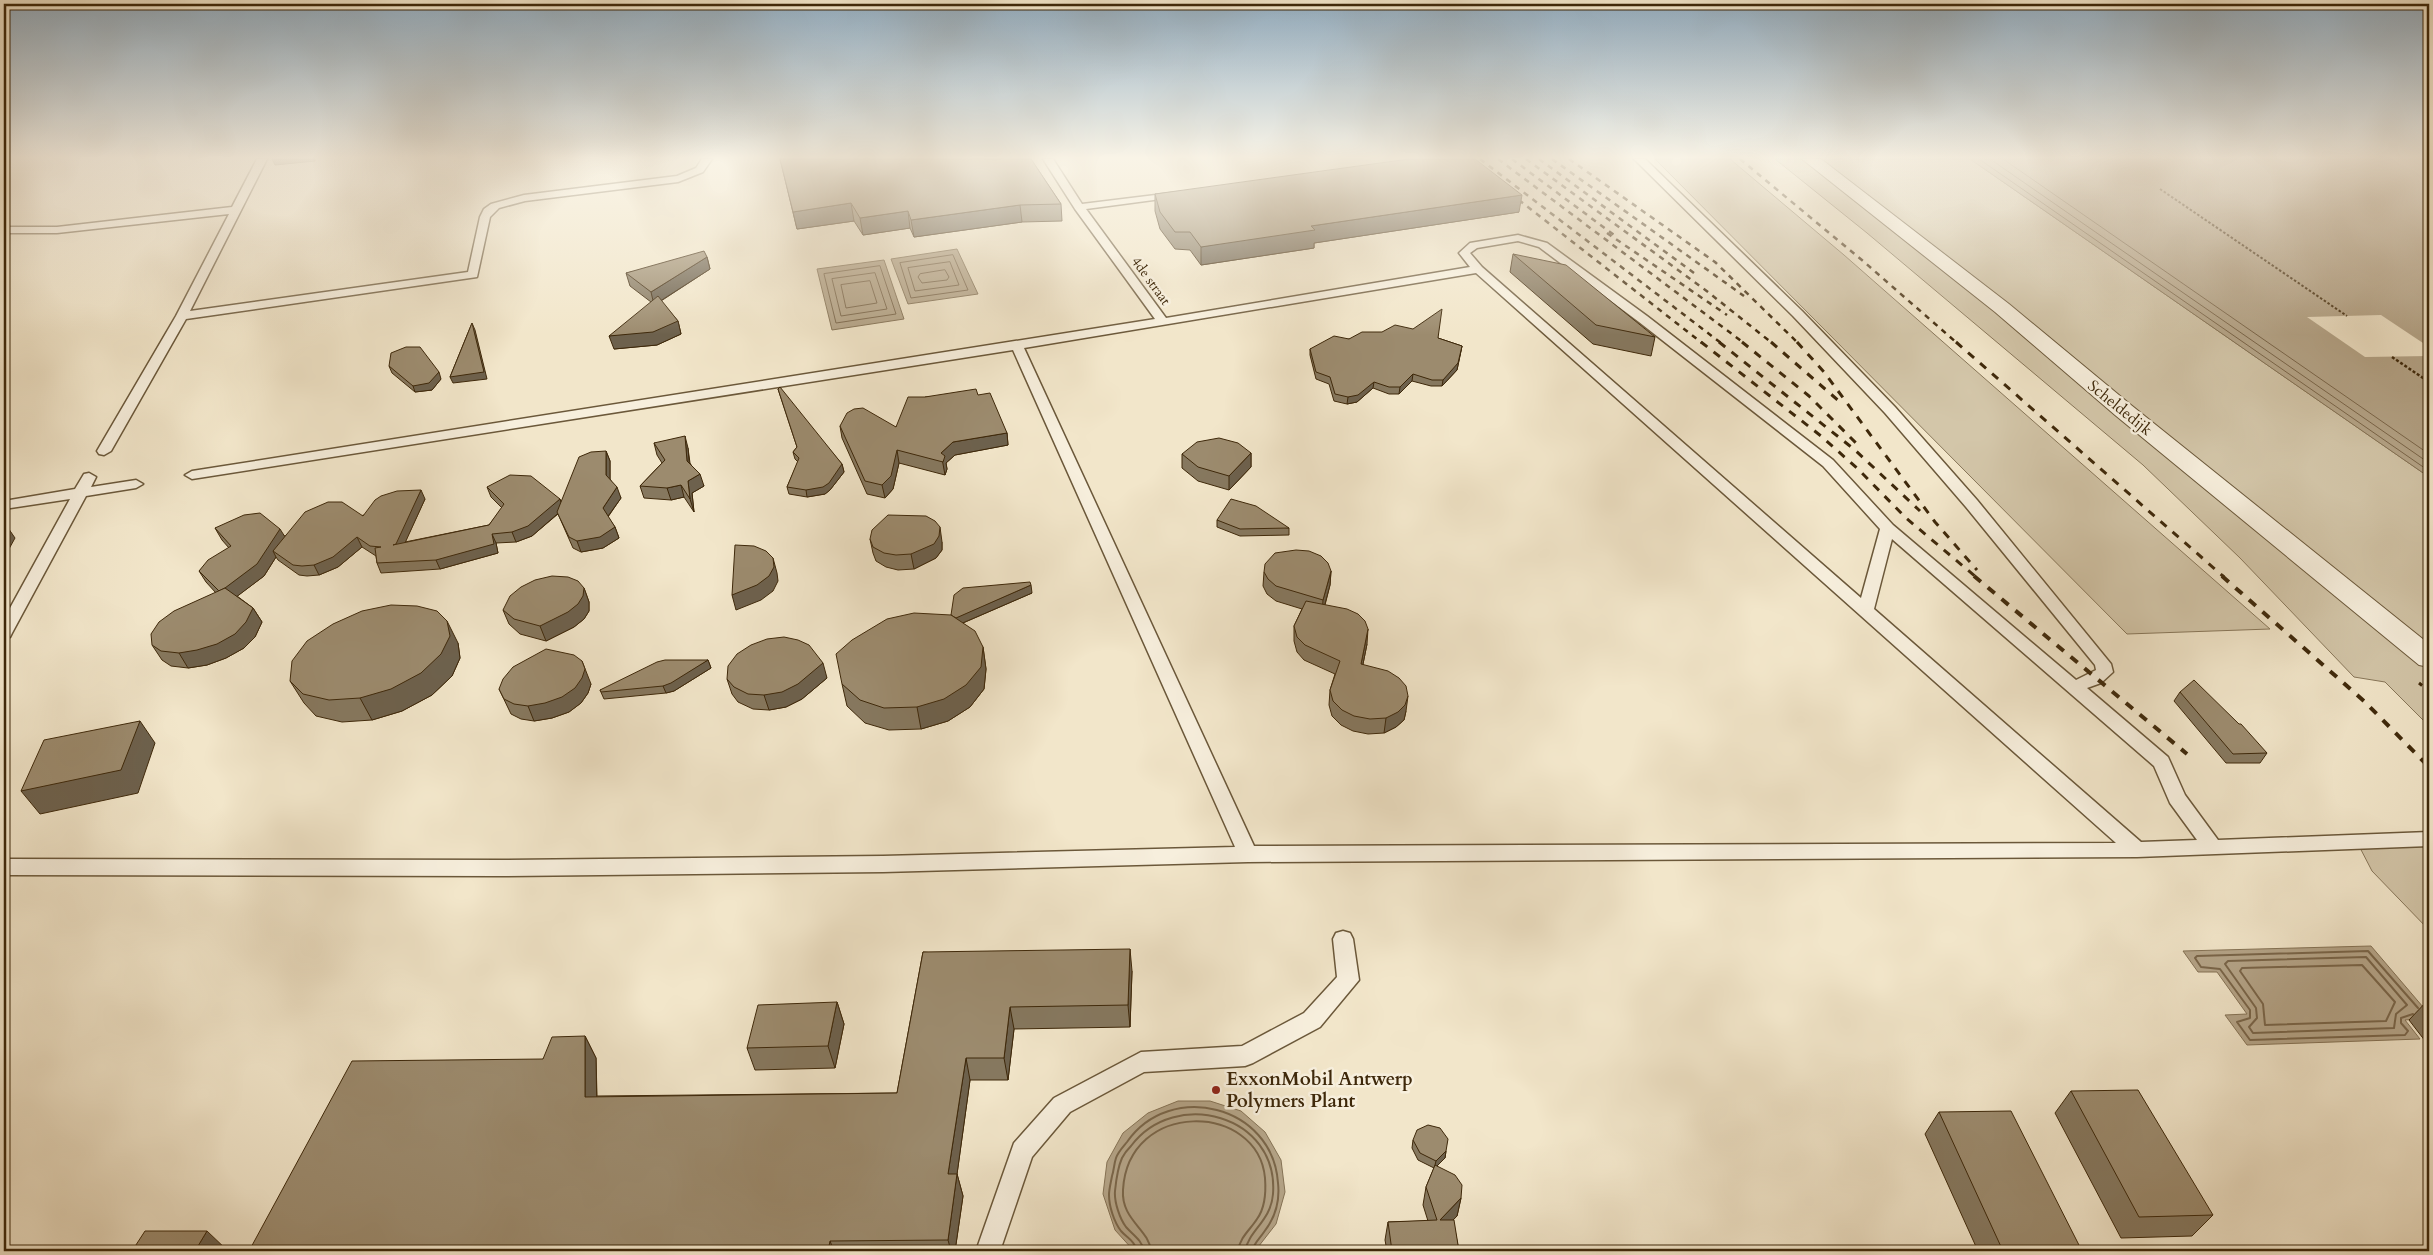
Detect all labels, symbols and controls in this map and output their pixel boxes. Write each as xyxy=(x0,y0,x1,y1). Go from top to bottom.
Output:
street label: 4de straat xyxy=(1127,253,1175,309)
street label: Scheldedijk xyxy=(2083,375,2157,441)
place label: ExxonMobil Antwerp Polymers Plant xyxy=(1226,1066,1413,1114)
marker: ExxonMobil Antwerp Polymers Plant xyxy=(1210,1084,1222,1096)

